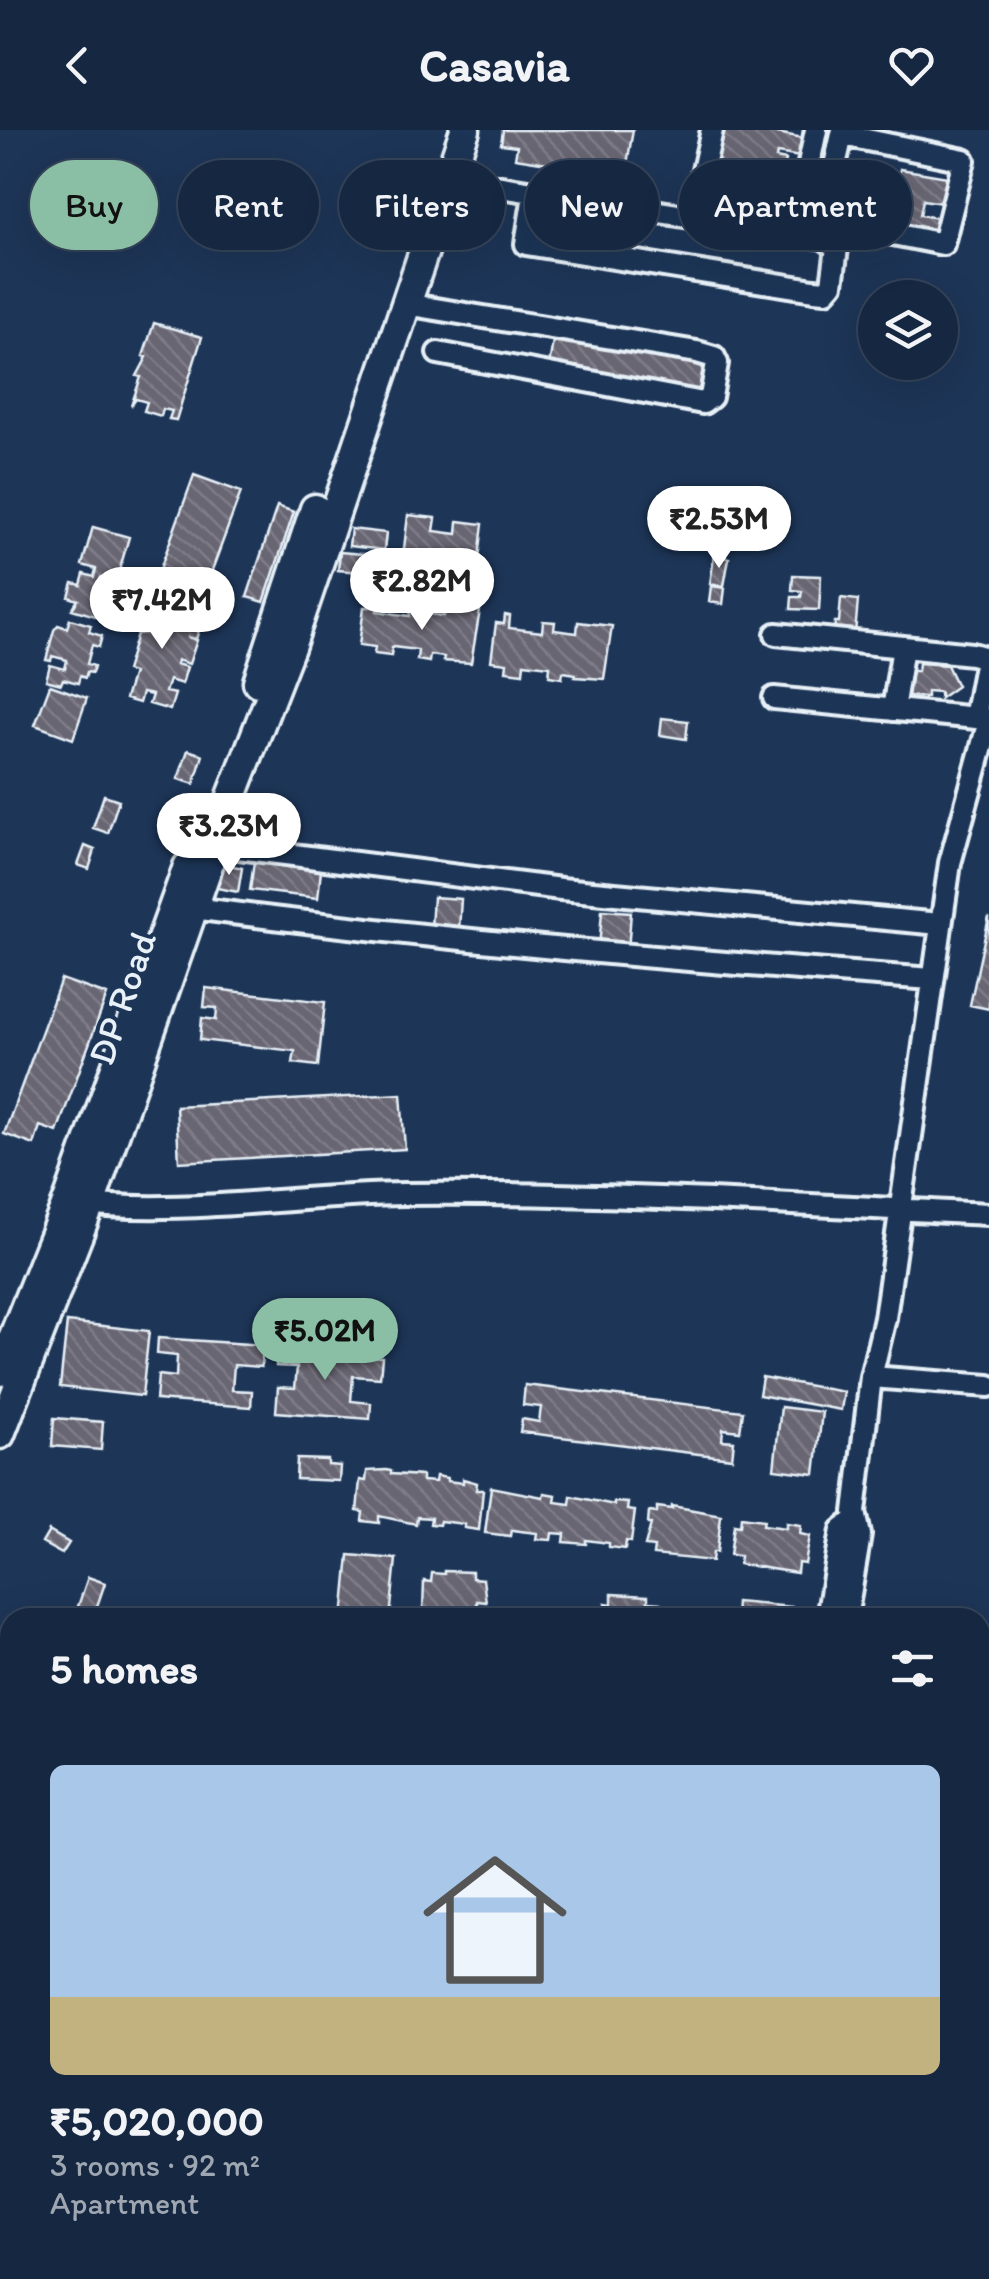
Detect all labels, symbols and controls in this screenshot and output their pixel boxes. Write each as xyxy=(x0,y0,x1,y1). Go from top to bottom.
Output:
icon: back xyxy=(50,38,105,93)
text: Casavia xyxy=(419,38,570,92)
icon: heart xyxy=(884,38,939,93)
chip: Buy xyxy=(30,160,158,250)
chip: Rent xyxy=(178,160,319,250)
chip: Filters xyxy=(339,160,505,250)
chip: New xyxy=(525,160,659,250)
chip: Apartment xyxy=(679,160,912,250)
map controls xyxy=(858,280,958,380)
button: layers xyxy=(858,280,958,380)
pin: ₹2.53M xyxy=(638,486,800,571)
text: ₹2.53M xyxy=(669,499,769,537)
pin: ₹2.82M xyxy=(341,548,503,633)
text: ₹2.82M xyxy=(372,561,472,599)
pin: ₹7.42M xyxy=(81,567,243,652)
text: ₹7.42M xyxy=(112,580,212,618)
pin: ₹3.23M xyxy=(148,793,310,878)
text: ₹3.23M xyxy=(179,806,279,844)
street label: DP Road xyxy=(78,925,166,1071)
pin: ₹5.02M xyxy=(244,1298,406,1383)
text: ₹5.02M xyxy=(274,1311,376,1349)
icon: filters xyxy=(885,1641,940,1696)
text: 5 homes xyxy=(50,1643,198,1694)
icon: home xyxy=(405,1830,585,2010)
text: ₹5,020,000 xyxy=(50,2095,264,2146)
text: 3 rooms · 92 m² xyxy=(50,2146,260,2184)
text: Apartment xyxy=(50,2184,199,2222)

